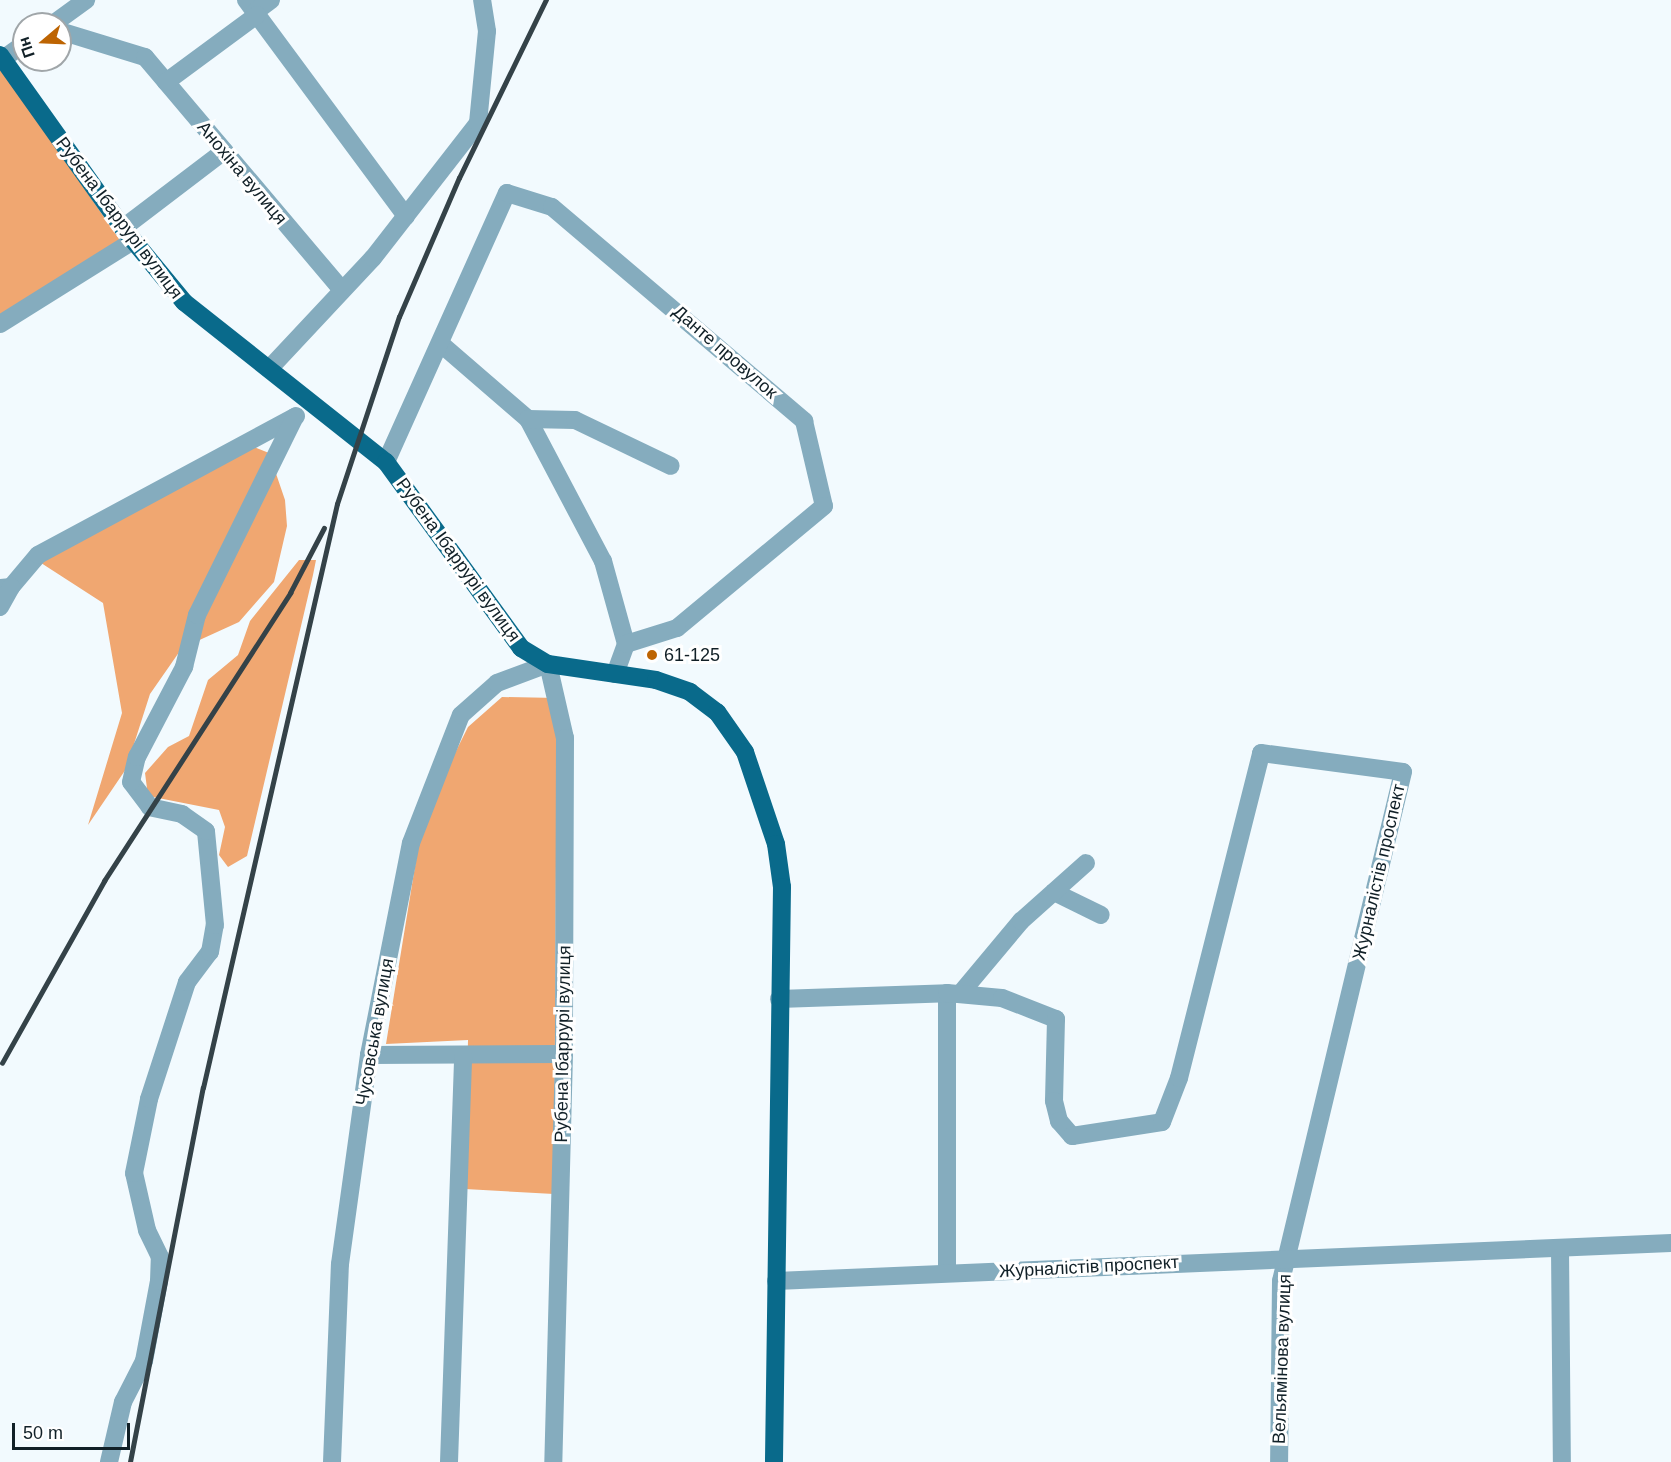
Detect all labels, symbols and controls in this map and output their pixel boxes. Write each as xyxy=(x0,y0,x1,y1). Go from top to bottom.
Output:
north arrow xyxy=(12,12,72,72)
text: Пн xyxy=(15,35,38,60)
street label: Анохіна вулиця xyxy=(193,117,291,229)
street label: Рубена Ібаррурі вулиця xyxy=(51,133,187,303)
street label: Данте провулок xyxy=(668,301,782,403)
street label: Рубена Ібаррурі вулиця xyxy=(391,474,525,646)
place label: 61-125 xyxy=(664,644,720,666)
marker: 61-125 xyxy=(645,648,659,662)
street label: Журналістів проспект xyxy=(1348,782,1410,962)
street label: Рубена Ібаррурі вулиця xyxy=(550,945,576,1143)
street label: Чусовська вулиця xyxy=(351,957,399,1107)
street label: Журналістів проспект xyxy=(998,1251,1180,1283)
street label: Вельямінова вулиця xyxy=(1268,1274,1296,1444)
scale bar xyxy=(15,1411,134,1449)
text: 50 m xyxy=(23,1423,63,1443)

